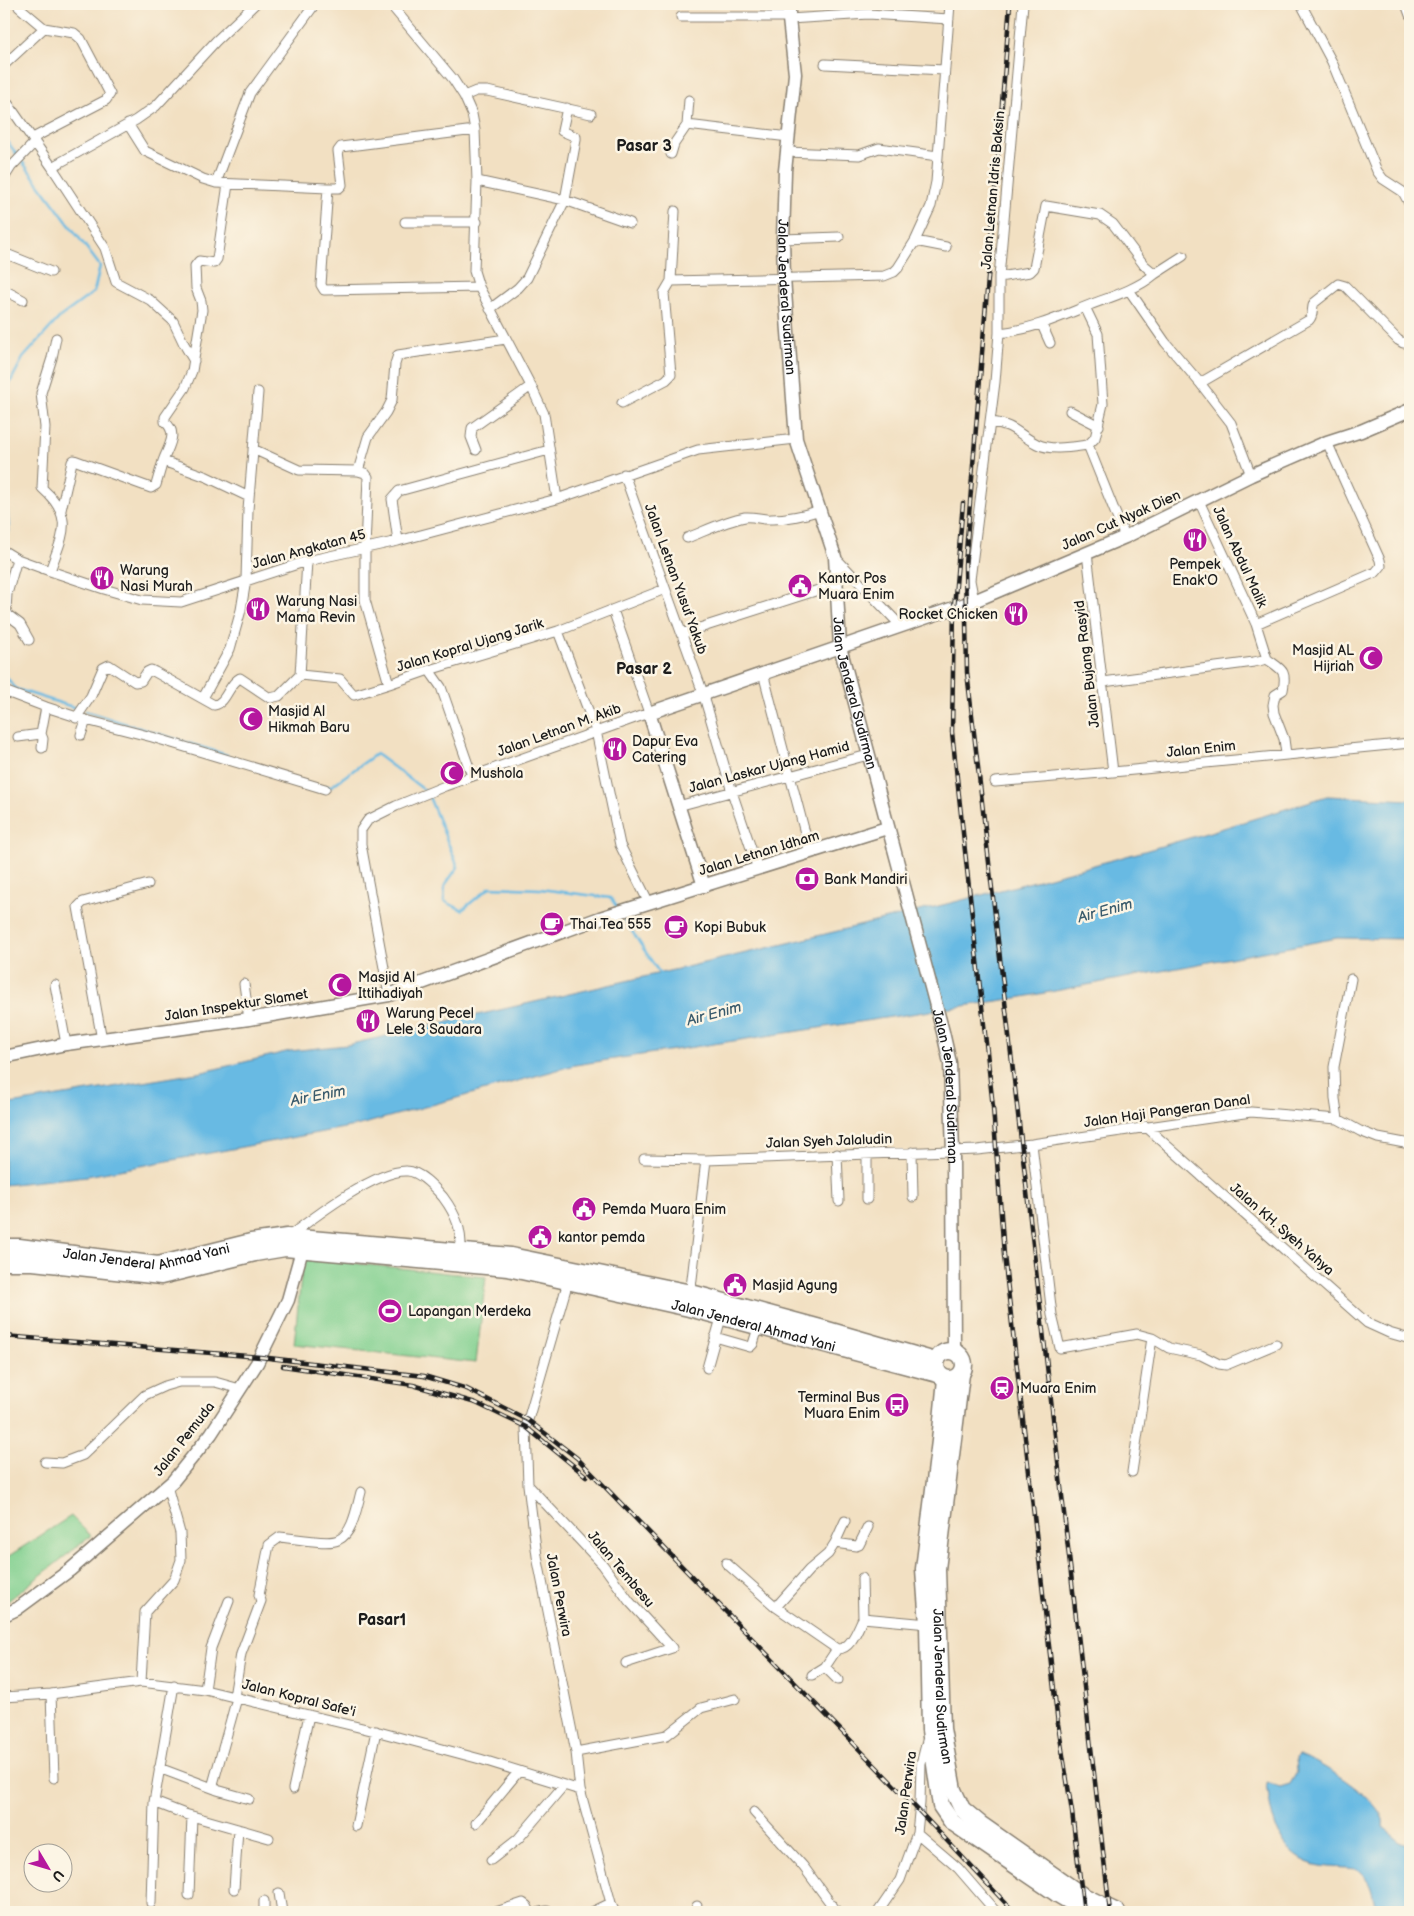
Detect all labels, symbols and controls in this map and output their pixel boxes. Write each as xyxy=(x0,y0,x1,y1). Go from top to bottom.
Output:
street label: Jalan Letnan Idris Baksin xyxy=(978,110,1008,270)
district label: Pasar 3 xyxy=(616,137,672,156)
street label: Jalan Jenderal Sudirman xyxy=(774,219,800,376)
street label: Jalan Cut Nyak Dien xyxy=(1059,486,1183,554)
street label: Jalan Letnan Yusuf Yakub xyxy=(641,501,711,657)
street label: Jalan Abdul Malik xyxy=(1209,504,1271,611)
street label: Jalan Angkatan 45 xyxy=(250,526,368,572)
restaurant icon: Pempek Enak'O xyxy=(1182,527,1208,553)
place label: Pempek Enak'O xyxy=(1169,556,1221,589)
place label: Warung Nasi Murah xyxy=(120,562,193,595)
restaurant icon: Warung Nasi Murah xyxy=(89,565,115,591)
place label: Kantor Pos Muara Enim xyxy=(818,570,894,603)
public building icon: Kantor Pos Muara Enim xyxy=(787,573,813,599)
place label: Warung Nasi Mama Revin xyxy=(276,593,357,626)
restaurant icon: Warung Nasi Mama Revin xyxy=(245,596,271,622)
street label: Jalan Bujang Rasyid xyxy=(1071,599,1103,729)
restaurant icon: Rocket Chicken xyxy=(1003,601,1029,627)
place label: Rocket Chicken xyxy=(898,606,998,623)
street label: Jalan Kopral Ujang Jarik xyxy=(394,614,546,675)
street label: Jalan Jenderal Sudirman xyxy=(830,617,881,771)
place label: Masjid AL Hijriah xyxy=(1292,642,1354,675)
mosque icon: Masjid AL Hijriah xyxy=(1358,645,1384,671)
district label: Pasar 2 xyxy=(616,660,672,679)
street label: Jalan Letnan M. Akib xyxy=(495,700,623,760)
place label: Masjid Al Hikmah Baru xyxy=(268,703,350,736)
mosque icon: Masjid Al Hikmah Baru xyxy=(238,706,264,732)
place label: Dapur Eva Catering xyxy=(632,733,698,766)
restaurant icon: Dapur Eva Catering xyxy=(602,736,628,762)
street label: Jalan Laskar Ujang Hamid xyxy=(687,737,851,797)
street label: Jalan Enim xyxy=(1166,737,1236,761)
mosque icon: Mushola xyxy=(439,760,465,786)
place label: Mushola xyxy=(470,765,524,782)
street label: Jalan Letnan Idham xyxy=(697,827,821,879)
bank icon: Bank Mandiri xyxy=(794,866,820,892)
place label: Bank Mandiri xyxy=(824,871,908,888)
water label: Air Enim xyxy=(1075,895,1134,928)
cafe icon: Thai Tea 555 xyxy=(539,911,565,937)
cafe icon: Kopi Bubuk xyxy=(663,914,689,940)
place label: Thai Tea 555 xyxy=(570,916,651,933)
place label: Kopi Bubuk xyxy=(694,919,766,936)
place label: Masjid Al Ittihadiyah xyxy=(358,969,423,1002)
mosque icon: Masjid Al Ittihadiyah xyxy=(327,972,353,998)
street label: Jalan Inspektur Slamet xyxy=(163,985,309,1025)
water label: Air Enim xyxy=(684,998,743,1031)
place label: Warung Pecel Lele 3 Saudara xyxy=(386,1005,482,1038)
street label: Jalan Jenderal Sudirman xyxy=(929,1007,962,1164)
restaurant icon: Warung Pecel Lele 3 Saudara xyxy=(355,1008,381,1034)
water label: Air Enim xyxy=(288,1081,347,1111)
street label: Jalan Haji Pangeran Danal xyxy=(1083,1091,1251,1131)
street label: Jalan Syeh Jalaludin xyxy=(766,1130,893,1152)
street label: Jalan KH. Syeh Yahya xyxy=(1226,1179,1338,1279)
public building icon: Pemda Muara Enim xyxy=(571,1196,597,1222)
place label: Pemda Muara Enim xyxy=(602,1201,726,1218)
public building icon: kantor pemda xyxy=(527,1224,553,1250)
place label: kantor pemda xyxy=(558,1229,645,1246)
street label: Jalan Jenderal Ahmad Yani xyxy=(62,1239,231,1273)
public building icon: Masjid Agung xyxy=(722,1272,748,1298)
place label: Masjid Agung xyxy=(752,1277,837,1294)
street label: Jalan Jenderal Ahmad Yani xyxy=(670,1296,837,1355)
sports icon: Lapangan Merdeka xyxy=(377,1298,403,1324)
place label: Lapangan Merdeka xyxy=(408,1303,531,1320)
station icon: Muara Enim xyxy=(989,1375,1015,1401)
place label: Muara Enim xyxy=(1020,1380,1096,1397)
place label: Terminal Bus Muara Enim xyxy=(798,1389,880,1422)
bus stop icon: Terminal Bus Muara Enim xyxy=(884,1392,910,1418)
street label: Jalan Pemuda xyxy=(150,1398,218,1479)
street label: Jalan Tembesu xyxy=(584,1527,658,1611)
street label: Jalan Perwira xyxy=(543,1552,575,1638)
street label: Jalan Jenderal Sudirman xyxy=(930,1608,957,1765)
district label: Pasar1 xyxy=(358,1611,406,1630)
street label: Jalan Kopral Safe'i xyxy=(240,1676,358,1720)
street label: Jalan Perwira xyxy=(892,1750,920,1836)
north arrow xyxy=(22,1844,72,1894)
text: U xyxy=(48,1867,68,1885)

